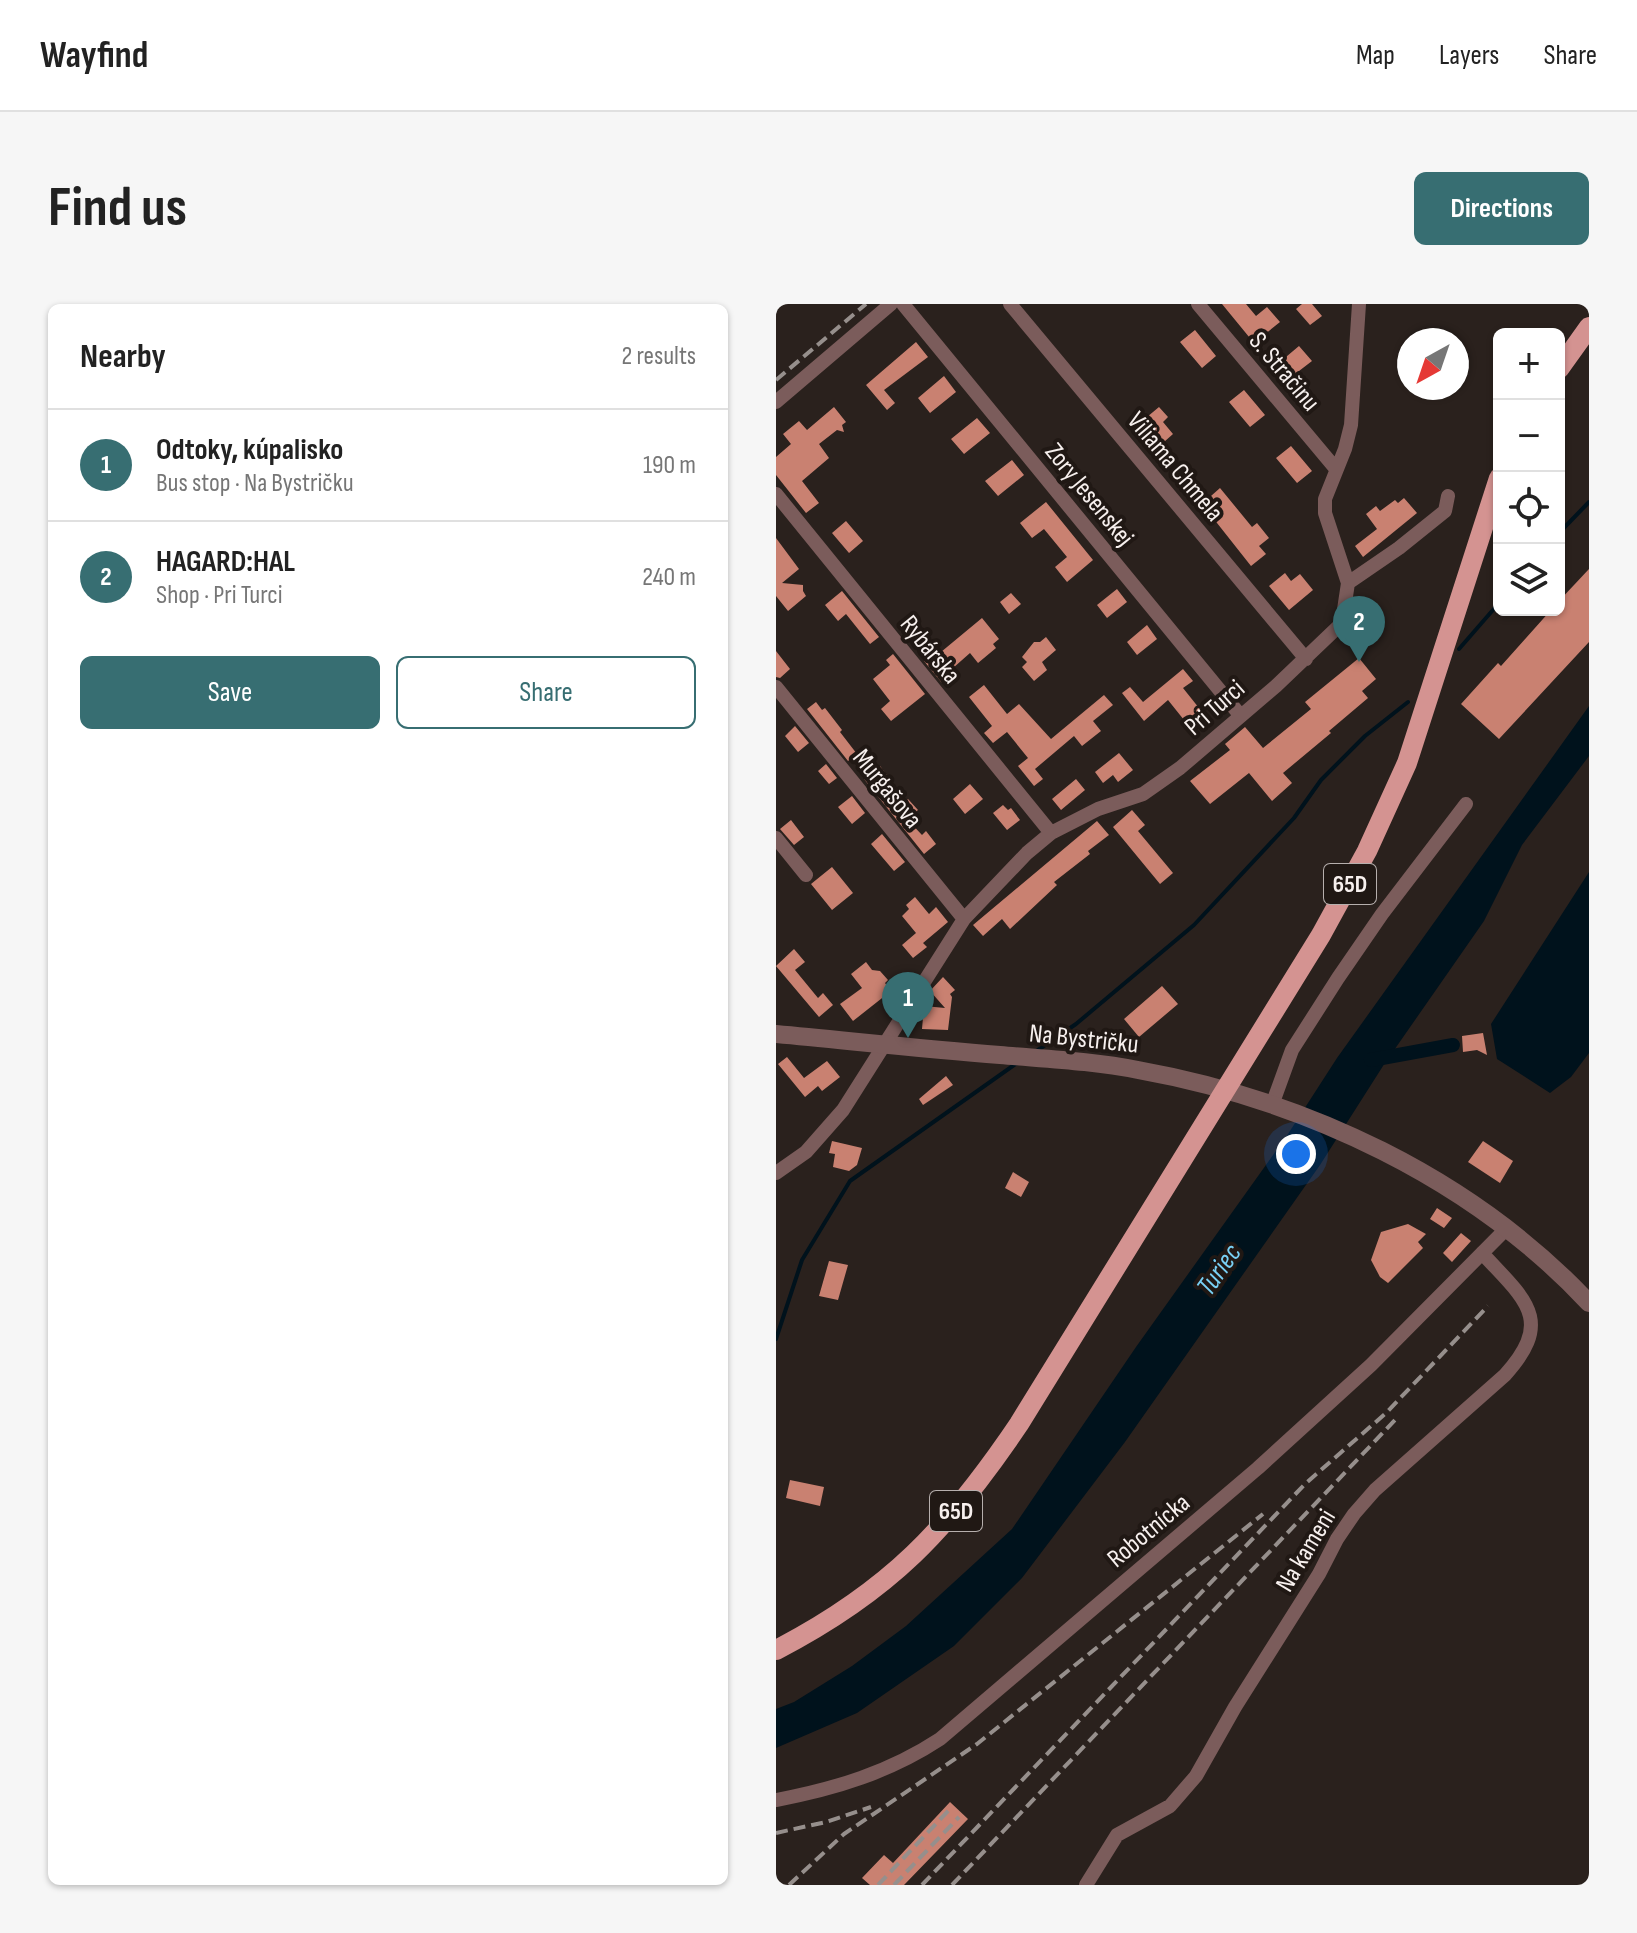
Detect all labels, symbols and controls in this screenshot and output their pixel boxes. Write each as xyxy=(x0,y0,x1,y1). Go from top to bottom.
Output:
text: Wayfind xyxy=(40,33,148,78)
text: Map xyxy=(1356,39,1395,72)
text: Layers xyxy=(1439,39,1499,72)
text: Share xyxy=(1543,39,1597,72)
button: Directions xyxy=(1414,172,1589,245)
text: Find us xyxy=(48,175,187,242)
street label: S. Stračinu xyxy=(1242,326,1326,418)
north arrow xyxy=(1397,328,1469,400)
map controls xyxy=(1493,328,1565,616)
button: + xyxy=(1493,328,1565,400)
text: Nearby xyxy=(80,336,166,377)
text: 2 results xyxy=(622,341,696,372)
button: − xyxy=(1493,400,1565,472)
street label: Viliama Chmela xyxy=(1120,406,1230,528)
text: Odtoky, kúpalisko xyxy=(156,432,343,468)
street label: Zory Jesenskej xyxy=(1038,437,1140,553)
text: 1 xyxy=(101,450,111,481)
text: 190 m xyxy=(643,450,696,481)
text: Bus stop · Na Bystričku xyxy=(156,468,354,499)
button: locate xyxy=(1493,472,1565,544)
text: HAGARD:HAL xyxy=(156,544,295,580)
button: layers xyxy=(1493,544,1565,616)
text: 2 xyxy=(100,562,112,593)
text: 240 m xyxy=(642,562,696,593)
text: Shop · Pri Turci xyxy=(156,580,283,611)
pin: 2 xyxy=(1333,596,1385,662)
street label: Rybárska xyxy=(893,610,967,690)
button: Save xyxy=(80,656,380,729)
button: Share xyxy=(396,656,696,729)
street label: Pri Turci xyxy=(1179,674,1251,743)
street label: Murgašova xyxy=(846,743,928,835)
road number: 65D xyxy=(1324,864,1376,904)
pin: 1 xyxy=(882,972,934,1038)
street label: Na Bystričku xyxy=(1028,1018,1140,1061)
your location xyxy=(1276,1134,1316,1174)
water label: Turiec xyxy=(1190,1238,1249,1302)
street label: Robotnícka xyxy=(1101,1488,1197,1575)
road number: 65D xyxy=(930,1491,982,1531)
street label: Na kameni xyxy=(1270,1504,1343,1598)

